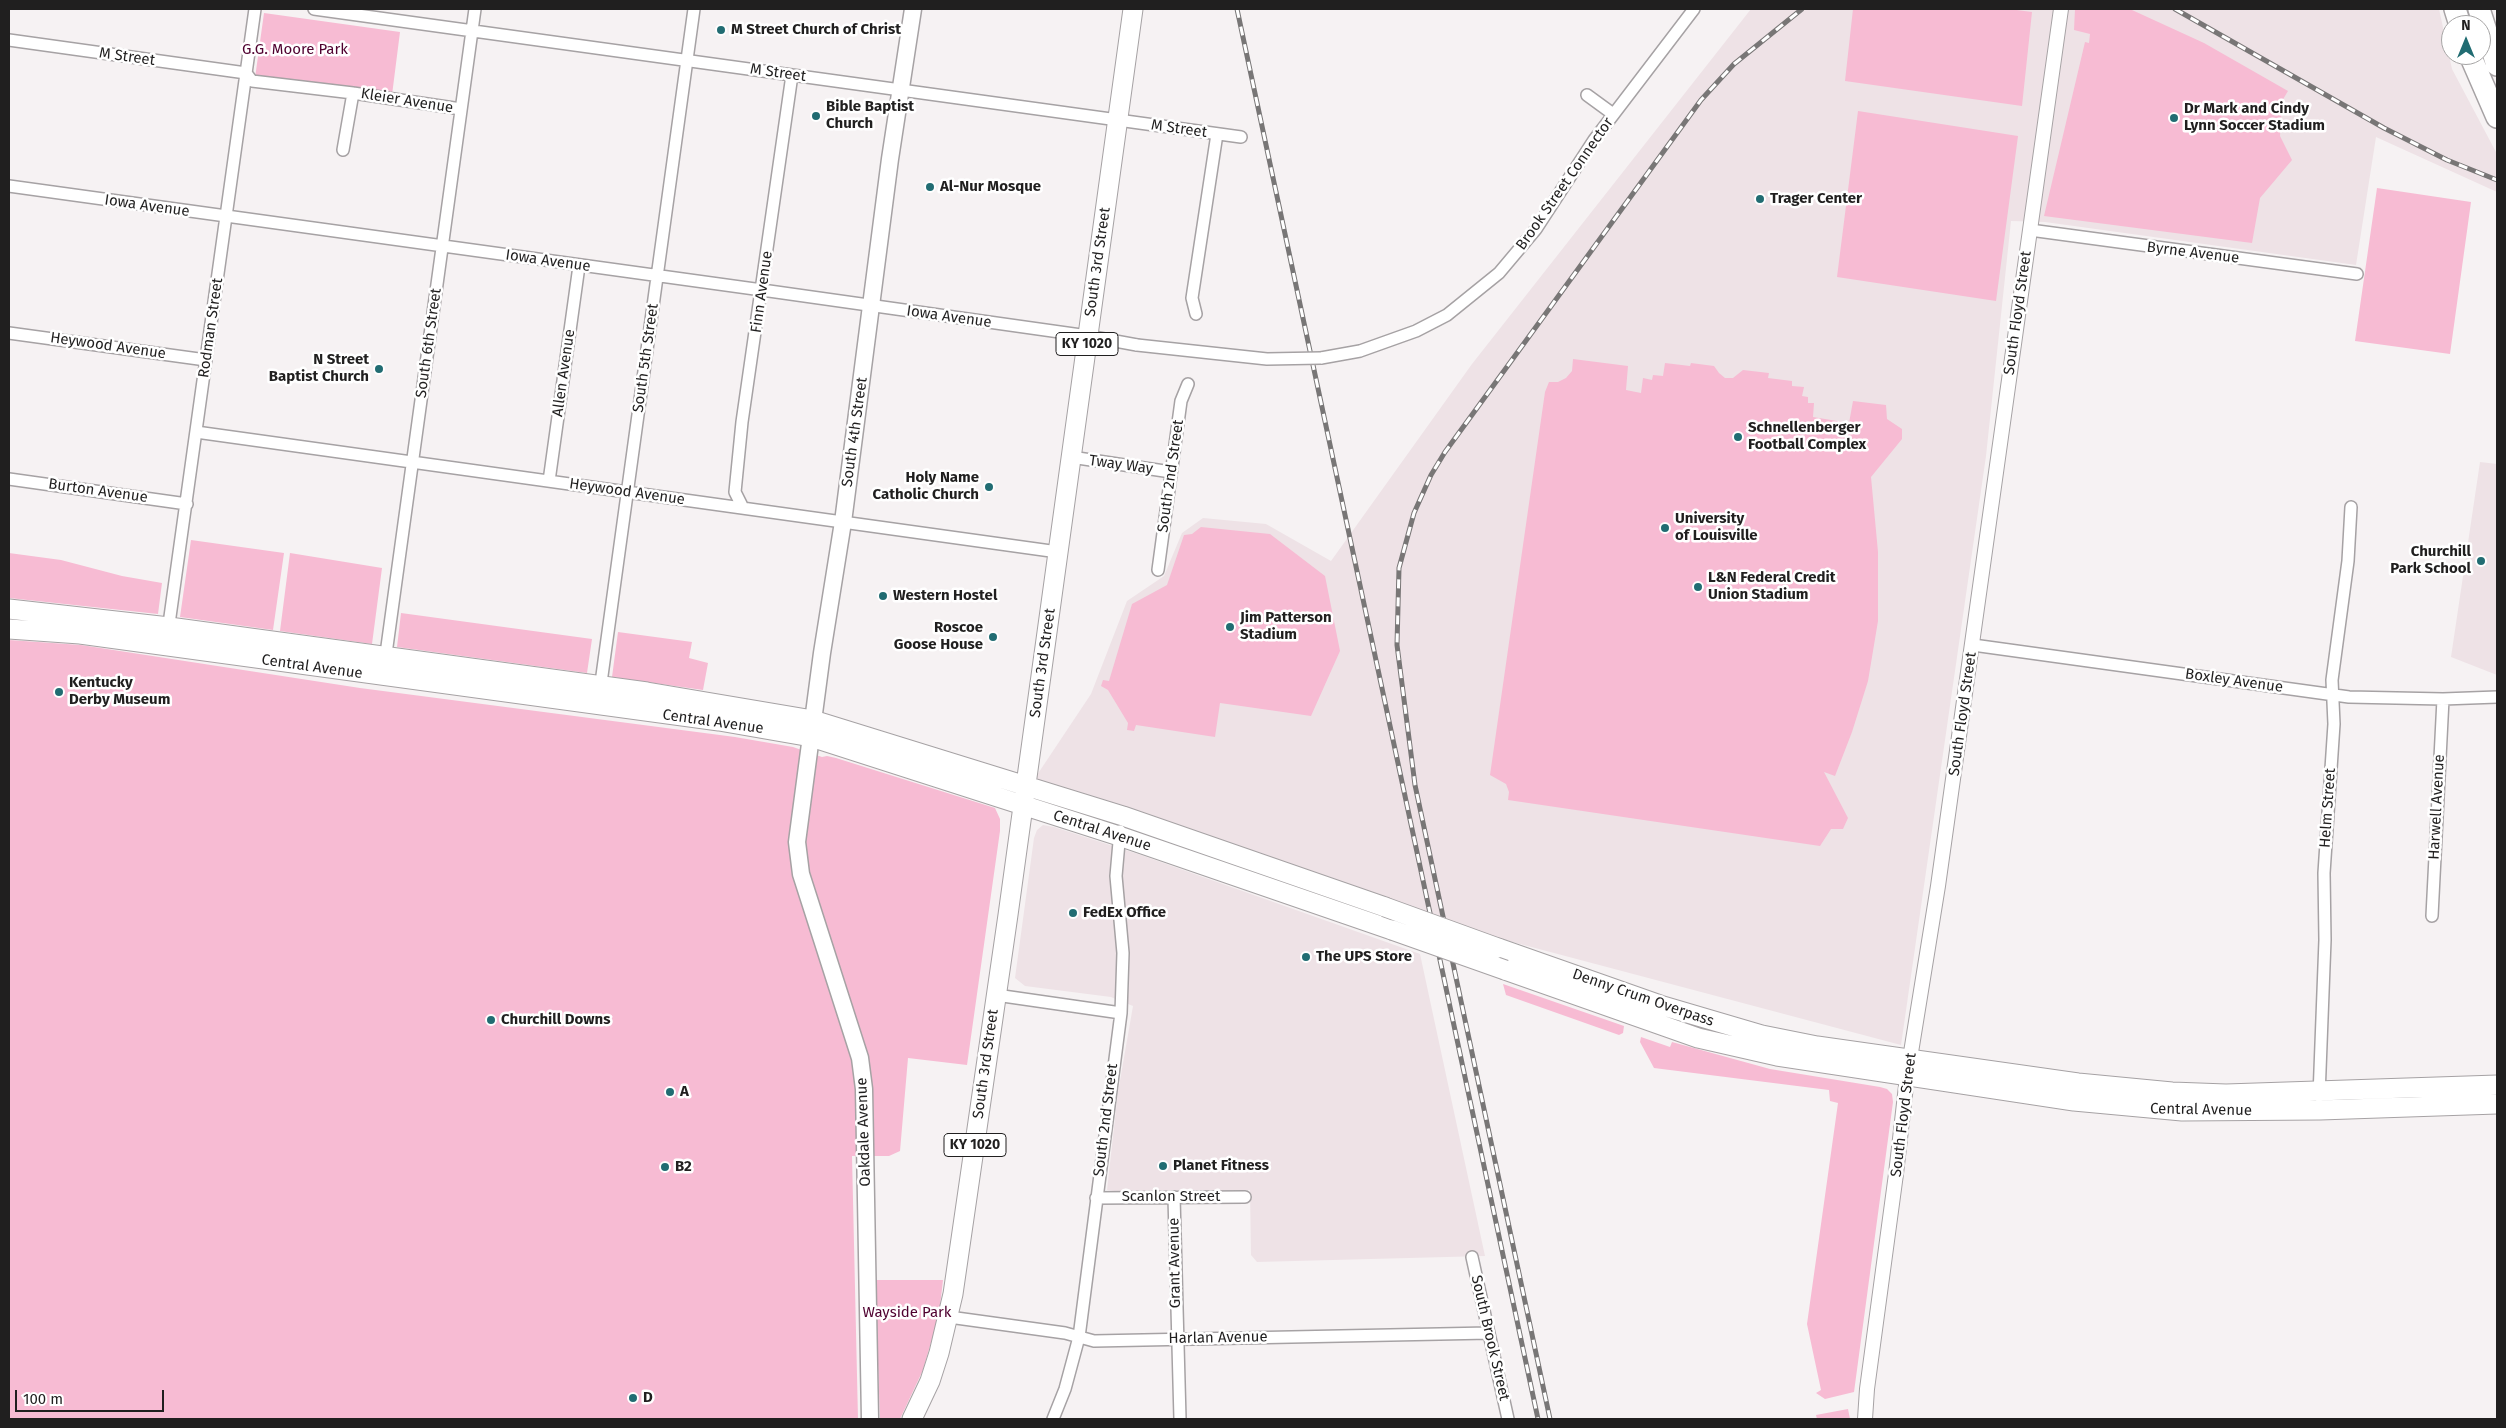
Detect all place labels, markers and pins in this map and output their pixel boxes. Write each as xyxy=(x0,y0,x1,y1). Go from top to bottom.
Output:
place label: M Street Church of Christ xyxy=(731,21,901,39)
marker: M Street Church of Christ xyxy=(715,24,727,36)
place label: Bible Baptist Church xyxy=(826,98,914,133)
place label: Dr Mark and Cindy Lynn Soccer Stadium xyxy=(2184,100,2325,135)
marker: Bible Baptist Church xyxy=(810,110,822,122)
marker: Dr Mark and Cindy Lynn Soccer Stadium xyxy=(2168,112,2180,124)
place label: Al-Nur Mosque xyxy=(940,178,1041,196)
marker: Al-Nur Mosque xyxy=(924,181,936,193)
place label: Trager Center xyxy=(1770,190,1862,208)
marker: Trager Center xyxy=(1754,193,1766,205)
place label: N Street Baptist Church xyxy=(269,351,369,386)
marker: N Street Baptist Church xyxy=(373,363,385,375)
place label: Schnellenberger Football Complex xyxy=(1748,419,1866,454)
marker: Schnellenberger Football Complex xyxy=(1732,431,1744,443)
place label: Holy Name Catholic Church xyxy=(873,469,979,504)
marker: Holy Name Catholic Church xyxy=(983,481,995,493)
place label: University of Louisville xyxy=(1675,510,1758,545)
marker: University of Louisville xyxy=(1659,522,1671,534)
place label: Churchill Park School xyxy=(2390,543,2471,578)
marker: Churchill Park School xyxy=(2475,555,2487,567)
place label: L&N Federal Credit Union Stadium xyxy=(1708,569,1836,604)
marker: L&N Federal Credit Union Stadium xyxy=(1692,581,1704,593)
place label: Western Hostel xyxy=(893,587,997,605)
marker: Western Hostel xyxy=(877,590,889,602)
place label: Jim Patterson Stadium xyxy=(1240,609,1332,644)
place label: Roscoe Goose House xyxy=(894,619,983,654)
marker: Jim Patterson Stadium xyxy=(1224,621,1236,633)
marker: Roscoe Goose House xyxy=(987,631,999,643)
place label: Kentucky Derby Museum xyxy=(69,674,170,709)
marker: Kentucky Derby Museum xyxy=(53,686,65,698)
place label: FedEx Office xyxy=(1083,904,1166,922)
marker: FedEx Office xyxy=(1067,907,1079,919)
place label: The UPS Store xyxy=(1316,948,1412,966)
marker: The UPS Store xyxy=(1300,951,1312,963)
place label: Churchill Downs xyxy=(501,1011,610,1029)
marker: Churchill Downs xyxy=(485,1014,497,1026)
place label: A xyxy=(680,1083,689,1101)
marker: A xyxy=(664,1086,676,1098)
place label: Planet Fitness xyxy=(1173,1157,1269,1175)
place label: B2 xyxy=(675,1158,692,1176)
marker: Planet Fitness xyxy=(1157,1160,1169,1172)
marker: B2 xyxy=(659,1161,671,1173)
place label: D xyxy=(643,1389,653,1407)
marker: D xyxy=(627,1392,639,1404)

